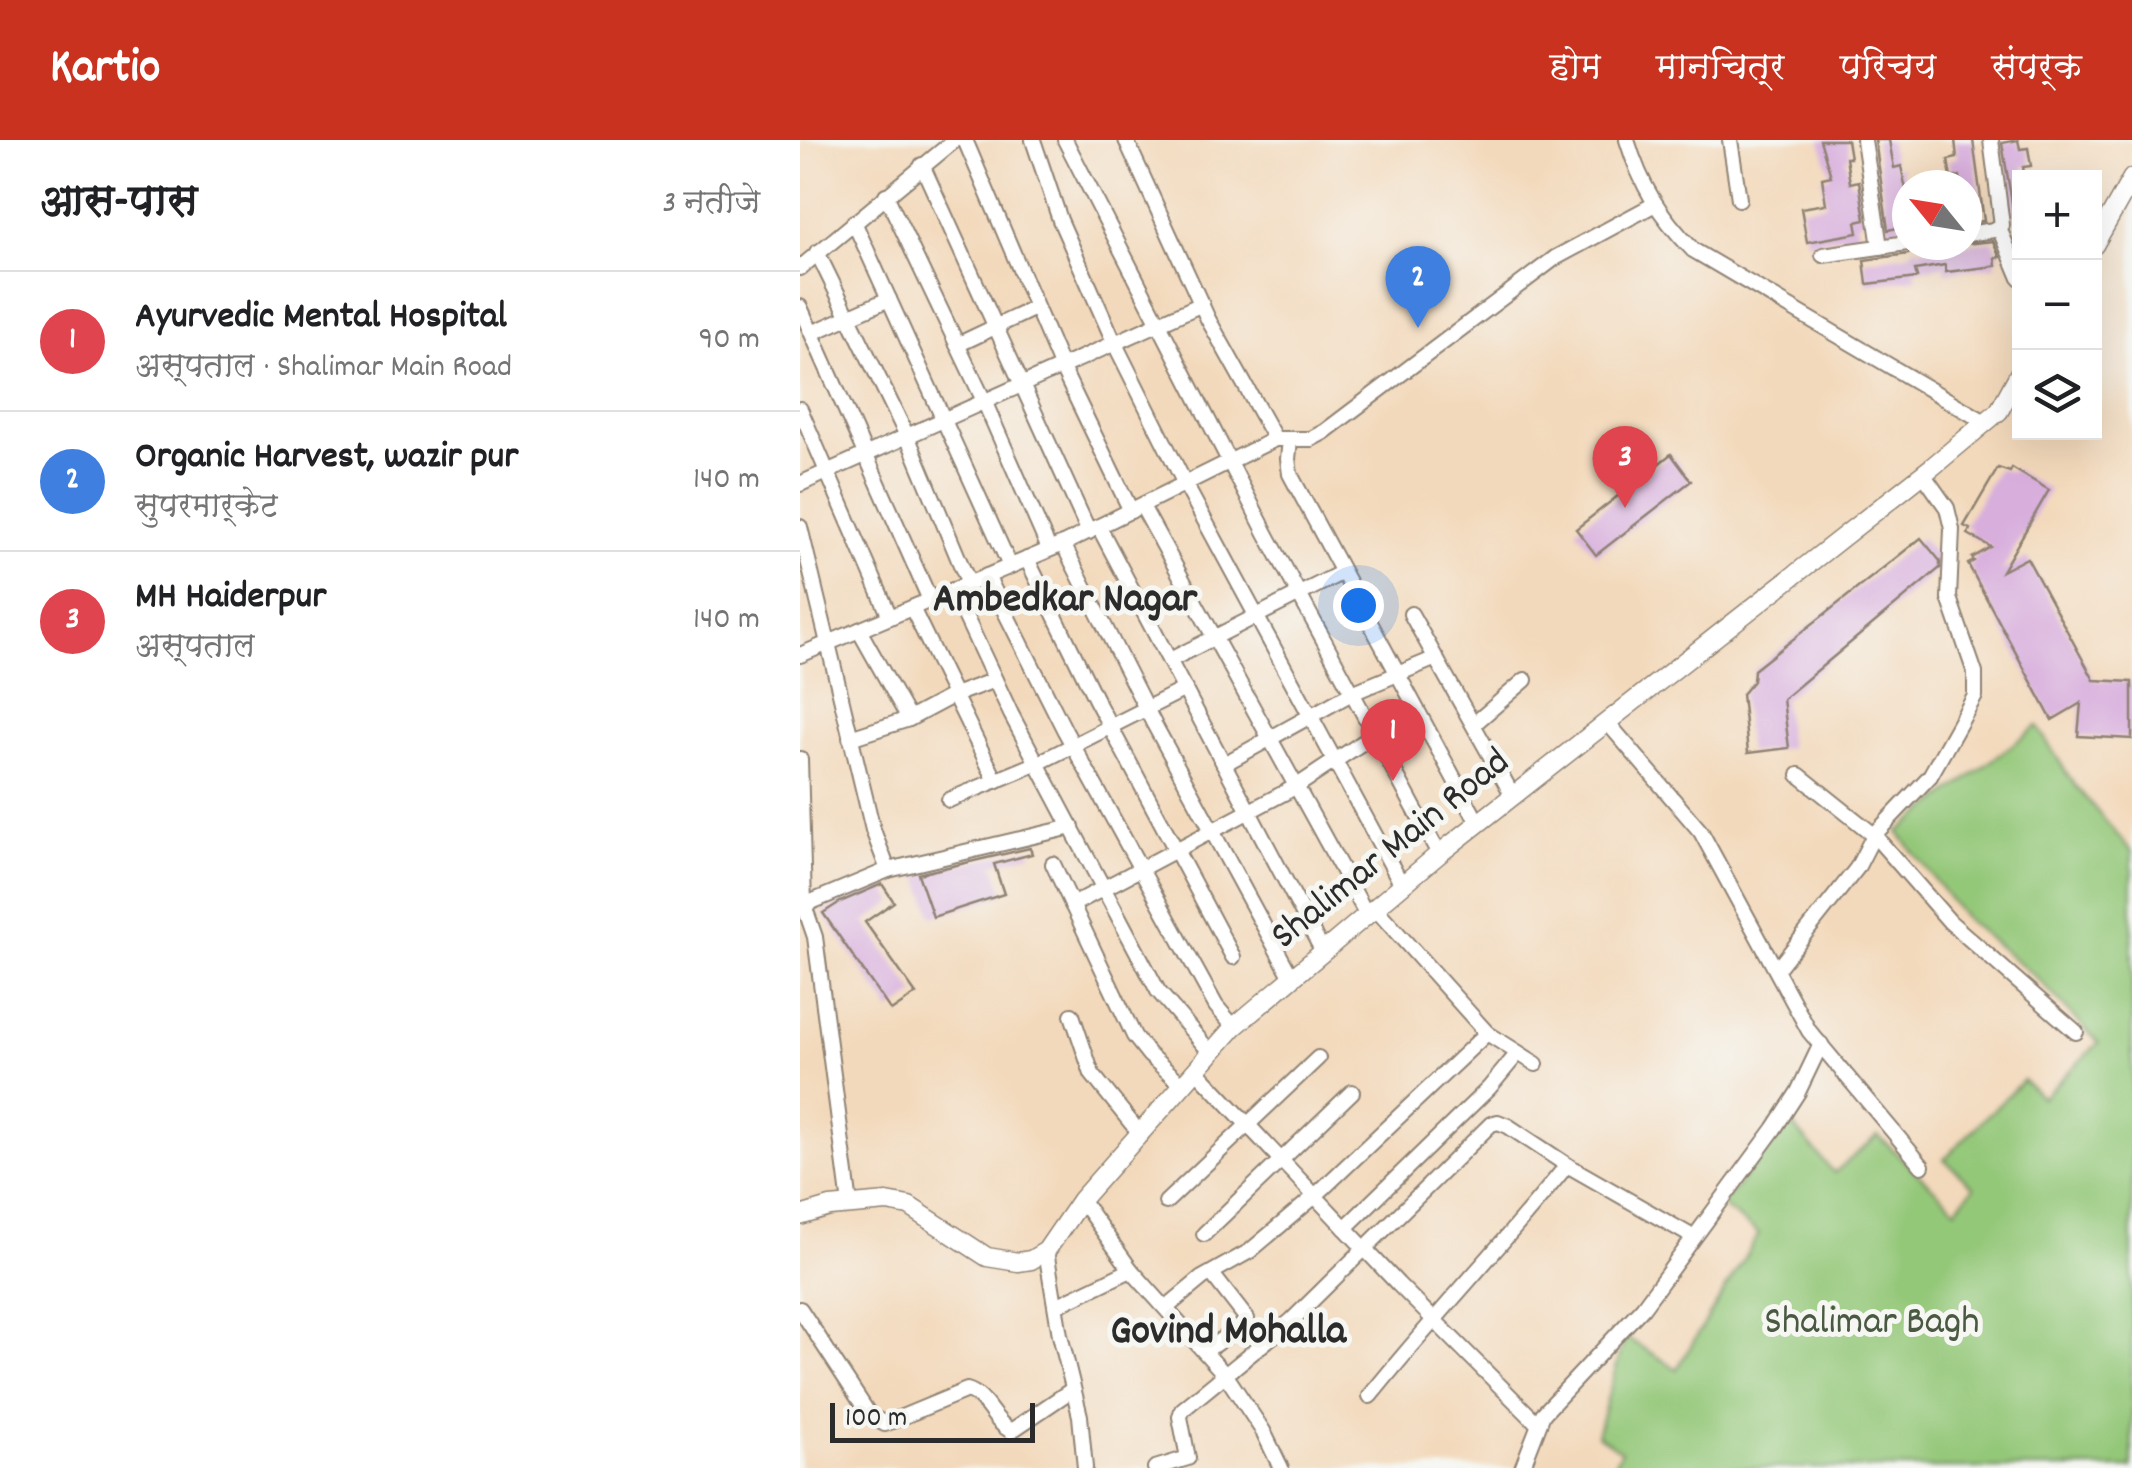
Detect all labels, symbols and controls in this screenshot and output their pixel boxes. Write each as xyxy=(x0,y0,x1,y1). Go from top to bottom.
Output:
text: Kartio xyxy=(50,36,160,105)
text: होम xyxy=(1549,45,1601,95)
text: मानचित्र xyxy=(1656,45,1785,95)
text: परिचय xyxy=(1840,45,1936,95)
text: संपर्क xyxy=(1991,45,2082,95)
north arrow xyxy=(1892,170,1982,260)
map controls xyxy=(2012,170,2102,440)
button: + xyxy=(2012,170,2102,260)
text: आस-पास xyxy=(40,175,197,235)
text: 3 नतीजे xyxy=(662,182,760,228)
pin: 2 xyxy=(1386,246,1450,328)
button: − xyxy=(2012,260,2102,350)
text: Ayurvedic Mental Hospital xyxy=(135,291,507,346)
text: 1 xyxy=(69,318,76,364)
text: 90 m xyxy=(699,318,760,364)
text: अस्पताल · Shalimar Main Road xyxy=(135,346,512,392)
button: layers xyxy=(2012,350,2102,440)
pin: 3 xyxy=(1592,426,1658,508)
text: Organic Harvest, wazir pur xyxy=(135,431,518,486)
text: 2 xyxy=(66,458,79,504)
text: 140 m xyxy=(693,458,760,504)
text: सुपरमार्केट xyxy=(135,486,278,532)
text: MH Haiderpur xyxy=(135,571,326,626)
district label: Ambedkar Nagar xyxy=(933,572,1199,632)
your location xyxy=(1333,580,1384,631)
text: 3 xyxy=(65,598,80,644)
text: 140 m xyxy=(693,598,760,644)
text: अस्पताल xyxy=(135,626,255,672)
pin: 1 xyxy=(1360,698,1426,781)
street label: Shalimar Main Road xyxy=(1260,736,1524,966)
park label: Shalimar Bagh xyxy=(1764,1296,1980,1353)
district label: Govind Mohalla xyxy=(1110,1304,1347,1364)
scale bar xyxy=(830,1398,1035,1442)
text: 100 m xyxy=(845,1400,907,1440)

